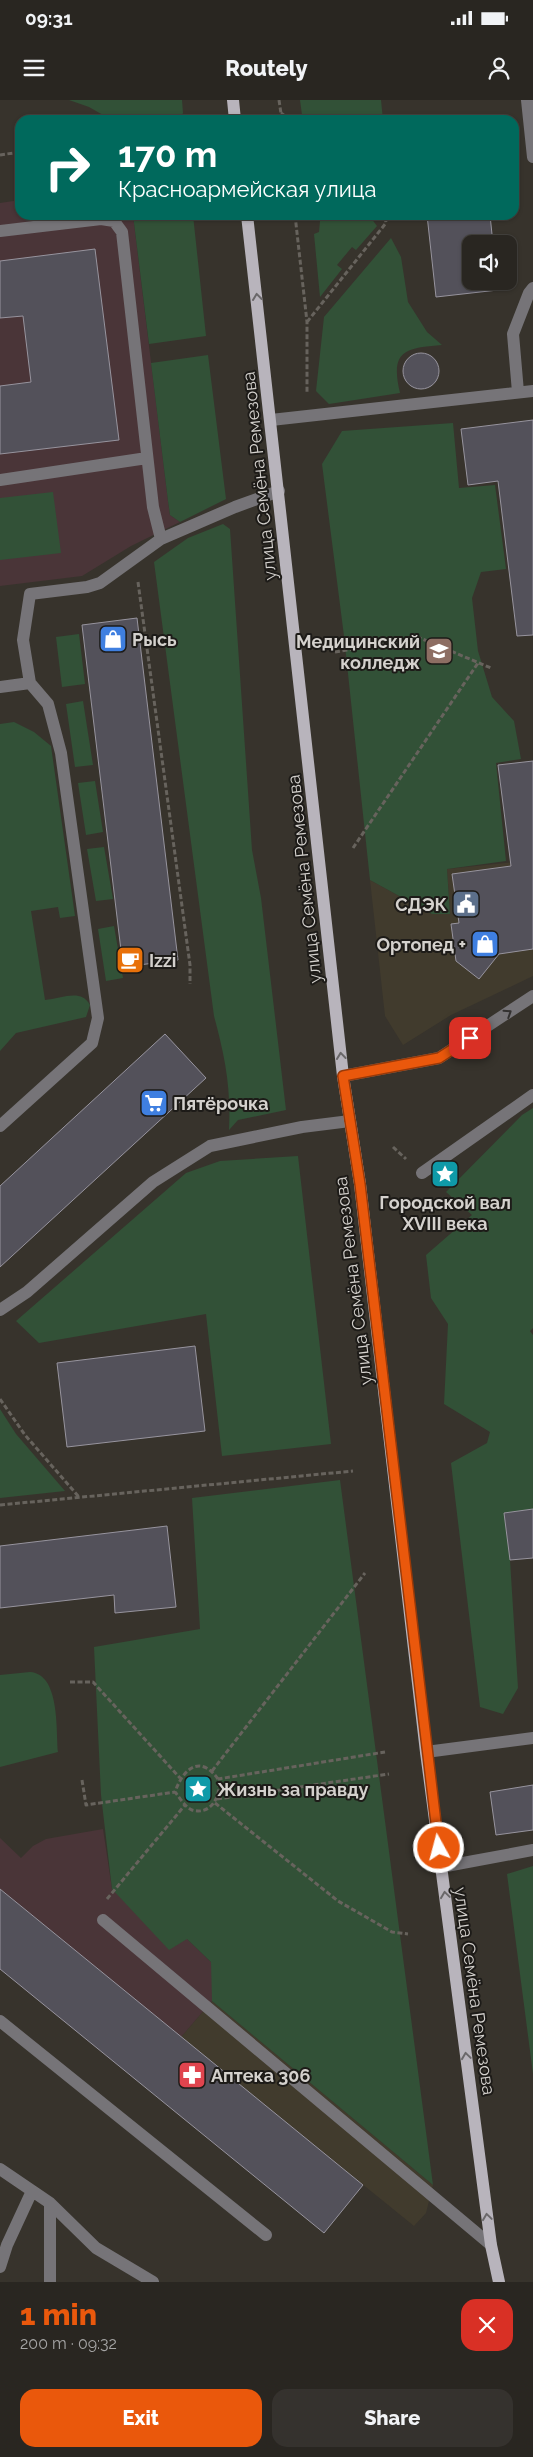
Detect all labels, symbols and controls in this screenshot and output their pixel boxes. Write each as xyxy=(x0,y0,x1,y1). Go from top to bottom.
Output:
text: 09:31 xyxy=(25,7,73,29)
icon: menu xyxy=(20,54,48,82)
icon: person xyxy=(485,54,513,82)
text: Routely xyxy=(225,55,308,81)
text: 170 m xyxy=(118,134,217,175)
icon: right xyxy=(35,135,100,200)
text: Красноармейская улица xyxy=(118,176,377,202)
map controls xyxy=(462,235,517,290)
button: sound xyxy=(462,235,517,290)
one-way arrow xyxy=(252,293,263,301)
street label: улица Семёна Ремезова xyxy=(238,371,280,581)
shop icon: Рысь xyxy=(98,624,128,654)
place label: Рысь xyxy=(132,629,177,650)
place label: Медицинский колледж xyxy=(296,631,421,673)
school or university icon: Медицинский колледж xyxy=(424,636,454,666)
street label: улица Семёна Ремезова xyxy=(283,774,325,984)
public building icon: СДЭК xyxy=(451,889,481,919)
place label: СДЭК xyxy=(395,894,448,915)
shop icon: Ортопед + xyxy=(470,929,500,959)
place label: Ортопед + xyxy=(377,934,466,955)
cafe icon: Izzi xyxy=(115,945,145,975)
place label: Izzi xyxy=(149,950,176,971)
one-way arrow xyxy=(503,1009,512,1019)
pin xyxy=(449,1017,491,1059)
icon: arrive xyxy=(456,1024,484,1052)
one-way arrow xyxy=(336,1052,347,1060)
supermarket icon: Пятёрочка xyxy=(139,1088,169,1118)
place label: Пятёрочка xyxy=(173,1093,269,1114)
place icon: Городской вал XVIII века xyxy=(430,1159,460,1189)
street label: улица Семёна Ремезова xyxy=(330,1176,376,1386)
place label: Городской вал XVIII века xyxy=(379,1192,511,1234)
place icon: Жизнь за правду xyxy=(183,1774,213,1804)
place label: Жизнь за правду xyxy=(217,1779,369,1800)
position arrow xyxy=(412,1821,464,1873)
street label: улица Семёна Ремезова xyxy=(450,1886,500,2096)
one-way arrow xyxy=(440,1890,451,1898)
one-way arrow xyxy=(461,2051,472,2059)
pharmacy icon: Аптека 306 xyxy=(177,2060,207,2090)
place label: Аптека 306 xyxy=(211,2065,310,2086)
one-way arrow xyxy=(482,2212,493,2220)
text: 1 min xyxy=(20,2297,97,2332)
button: close xyxy=(461,2299,513,2351)
text: 200 m · 09:32 xyxy=(20,2334,117,2353)
button: Exit xyxy=(20,2389,262,2447)
button: Share xyxy=(272,2389,513,2447)

